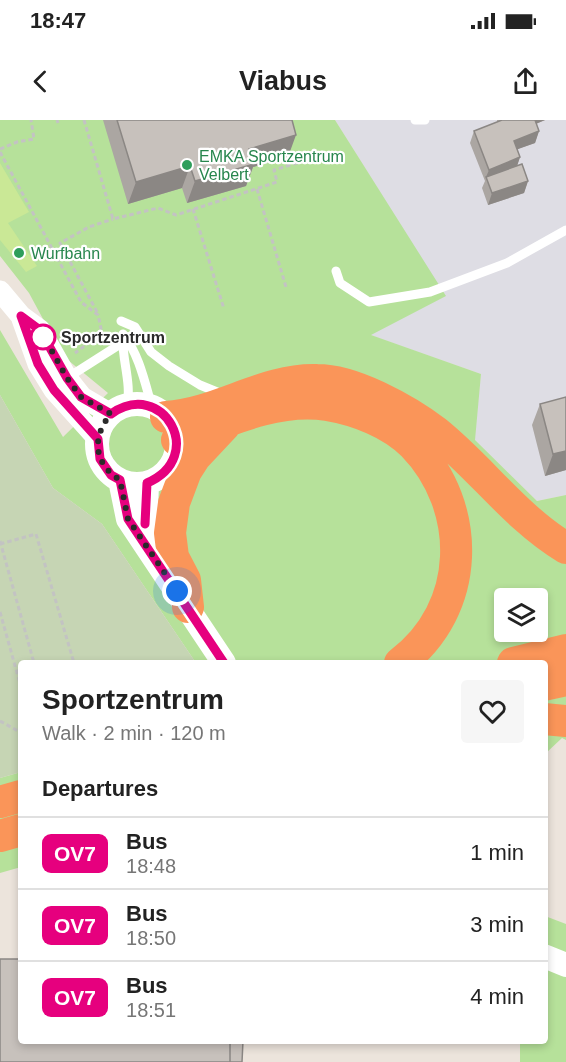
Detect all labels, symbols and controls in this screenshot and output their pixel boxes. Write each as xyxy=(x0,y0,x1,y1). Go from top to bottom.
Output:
text: 18:47 xyxy=(30,8,86,33)
icon: back xyxy=(24,65,57,98)
icon: share xyxy=(509,65,542,98)
text: Viabus xyxy=(239,66,327,96)
place label: EMKA Sportzentrum Velbert xyxy=(199,148,344,183)
marker: EMKA Sportzentrum Velbert xyxy=(180,158,194,172)
place label: Wurfbahn xyxy=(31,245,100,262)
marker: Wurfbahn xyxy=(12,246,26,260)
marker: Sportzentrum xyxy=(30,324,56,350)
place label: Sportzentrum xyxy=(61,329,165,346)
your location xyxy=(162,576,192,606)
map controls xyxy=(494,588,548,642)
button: layers xyxy=(494,588,548,642)
button: heart xyxy=(461,680,524,743)
text: Sportzentrum xyxy=(42,684,224,715)
text: Walk · 2 min · 120 m xyxy=(42,722,226,744)
text: Departures xyxy=(42,776,158,801)
text: Bus xyxy=(126,829,168,854)
text: 1 min xyxy=(470,840,524,865)
text: OV7 xyxy=(54,842,96,865)
text: 18:48 xyxy=(126,855,176,877)
text: Bus xyxy=(126,901,168,926)
text: 3 min xyxy=(470,912,524,937)
text: OV7 xyxy=(54,914,96,937)
text: 18:50 xyxy=(126,927,176,949)
text: Bus xyxy=(126,973,168,998)
text: 4 min xyxy=(470,984,524,1009)
text: OV7 xyxy=(54,986,96,1009)
text: 18:51 xyxy=(126,999,176,1021)

